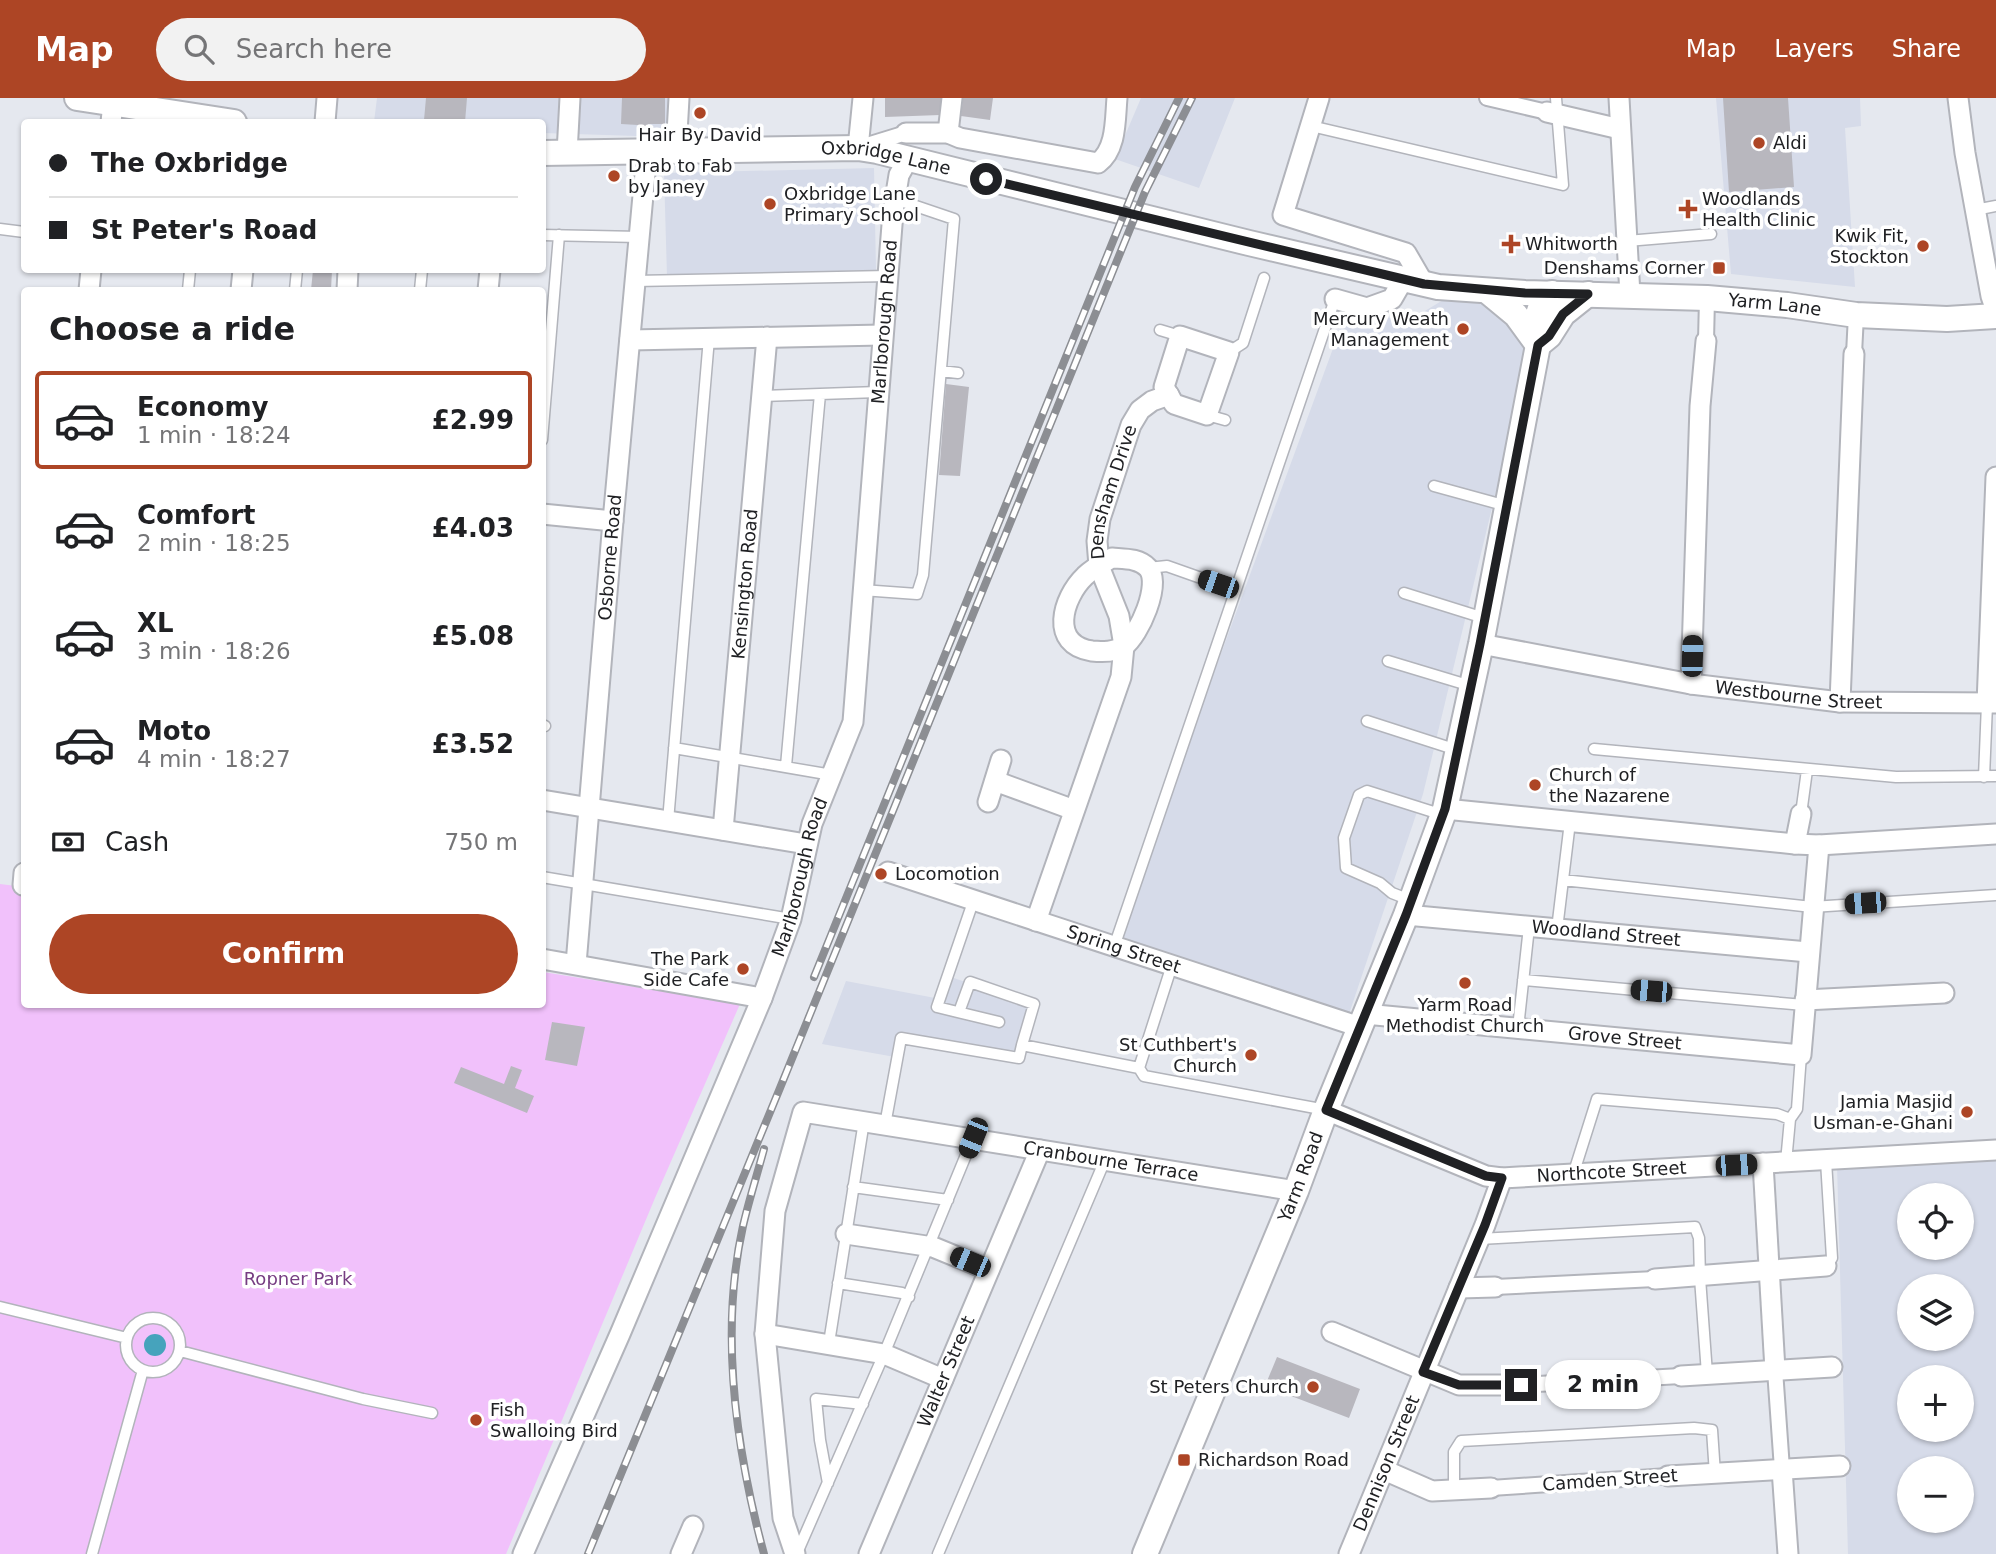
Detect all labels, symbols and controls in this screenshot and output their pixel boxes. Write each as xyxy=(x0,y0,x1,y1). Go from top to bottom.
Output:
search box xyxy=(156,18,646,81)
text: Map xyxy=(35,30,114,69)
icon: search xyxy=(180,30,218,68)
text: Search here xyxy=(236,34,392,64)
text: Map xyxy=(1686,35,1736,63)
text: Layers xyxy=(1774,35,1854,63)
text: Share xyxy=(1892,35,1961,63)
marker: Hair By David xyxy=(692,105,708,121)
place label: Hair By David xyxy=(638,124,762,145)
place label: Aldi xyxy=(1773,132,1807,153)
marker: Aldi xyxy=(1751,135,1767,151)
street label: Oxbridge Lane xyxy=(821,137,953,179)
text: The Oxbridge xyxy=(91,148,288,178)
place label: Drab to Fab by Janey xyxy=(628,155,732,197)
route start xyxy=(970,163,1002,195)
marker: Drab to Fab by Janey xyxy=(606,168,622,184)
place label: Oxbridge Lane Primary School xyxy=(784,183,919,225)
place label: Woodlands Health Clinic xyxy=(1702,188,1816,230)
marker: Oxbridge Lane Primary School xyxy=(762,196,778,212)
marker: Woodlands Health Clinic xyxy=(1680,201,1696,217)
text: St Peter's Road xyxy=(91,215,317,245)
place label: Kwik Fit, Stockton xyxy=(1830,225,1909,267)
place label: Whitworth xyxy=(1525,233,1618,254)
marker: Whitworth xyxy=(1503,236,1519,252)
marker: Kwik Fit, Stockton xyxy=(1915,238,1931,254)
street label: Marlborough Road xyxy=(867,239,901,405)
place label: Denshams Corner xyxy=(1544,257,1706,278)
marker: Denshams Corner xyxy=(1711,260,1727,276)
street label: Yarm Lane xyxy=(1726,289,1823,320)
place label: Mercury Weath Management xyxy=(1313,308,1449,350)
text: Choose a ride xyxy=(49,310,295,348)
marker: Mercury Weath Management xyxy=(1455,321,1471,337)
icon: car xyxy=(53,389,116,452)
text: Economy xyxy=(137,392,268,422)
text: £2.99 xyxy=(432,405,514,435)
text: 1 min · 18:24 xyxy=(137,422,291,448)
street label: Densham Drive xyxy=(1085,422,1140,560)
street label: Osborne Road xyxy=(594,493,625,621)
icon: car xyxy=(53,497,116,560)
text: Comfort xyxy=(137,500,255,530)
street label: Kensington Road xyxy=(727,508,762,660)
text: £4.03 xyxy=(432,513,514,543)
text: 2 min · 18:25 xyxy=(137,530,291,556)
car xyxy=(1195,567,1242,601)
icon: car xyxy=(53,605,116,668)
text: XL xyxy=(137,608,174,638)
text: £5.08 xyxy=(432,621,514,651)
car xyxy=(1681,635,1704,677)
text: 3 min · 18:26 xyxy=(137,638,291,664)
street label: Westbourne Street xyxy=(1714,676,1882,712)
icon: car xyxy=(53,713,116,776)
text: Moto xyxy=(137,716,211,746)
text: £3.52 xyxy=(432,729,514,759)
text: 4 min · 18:27 xyxy=(137,746,291,772)
place label: Church of the Nazarene xyxy=(1549,764,1670,806)
marker: Church of the Nazarene xyxy=(1527,777,1543,793)
street label: Marlborough Road xyxy=(767,794,832,960)
icon: cash xyxy=(49,823,87,861)
text: Cash xyxy=(105,827,169,857)
text: 750 m xyxy=(444,829,518,855)
place label: Locomotion xyxy=(895,863,1000,884)
marker: Locomotion xyxy=(873,866,889,882)
car xyxy=(1844,891,1887,915)
button: Confirm xyxy=(49,914,518,994)
street label: Woodland Street xyxy=(1531,916,1682,950)
street label: Spring Street xyxy=(1064,920,1183,977)
place label: The Park Side Cafe xyxy=(643,948,730,990)
marker: The Park Side Cafe xyxy=(735,961,751,977)
marker: Yarm Road Methodist Church xyxy=(1457,975,1473,991)
car xyxy=(1630,979,1673,1003)
place label: Yarm Road Methodist Church xyxy=(1386,994,1544,1036)
street label: Grove Street xyxy=(1567,1022,1683,1054)
place label: St Cuthbert's Church xyxy=(1119,1034,1237,1076)
marker: St Cuthbert's Church xyxy=(1243,1047,1259,1063)
place label: Jamia Masjid Usman-e-Ghani xyxy=(1813,1091,1953,1133)
marker: Jamia Masjid Usman-e-Ghani xyxy=(1959,1104,1975,1120)
car xyxy=(956,1115,991,1161)
street label: Yarm Road xyxy=(1273,1129,1327,1226)
street label: Cranbourne Terrace xyxy=(1022,1136,1200,1185)
car xyxy=(1715,1153,1758,1177)
street label: Northcote Street xyxy=(1536,1157,1687,1186)
map controls xyxy=(1897,1183,1974,1533)
button: locate xyxy=(1897,1183,1974,1260)
car xyxy=(947,1244,994,1280)
park label: Ropner Park xyxy=(244,1268,353,1289)
button: layers xyxy=(1897,1274,1974,1351)
street label: Walter Street xyxy=(913,1313,979,1430)
callout: 2 min xyxy=(1546,1360,1661,1410)
button: + xyxy=(1897,1365,1974,1442)
route end xyxy=(1505,1369,1537,1401)
text: 2 min xyxy=(1567,1371,1639,1397)
place label: St Peters Church xyxy=(1149,1376,1299,1397)
marker: St Peters Church xyxy=(1305,1379,1321,1395)
street label: Dennison Street xyxy=(1349,1392,1423,1534)
place label: Fish Swalloing Bird xyxy=(490,1399,618,1441)
marker: Fish Swalloing Bird xyxy=(468,1412,484,1428)
place label: Richardson Road xyxy=(1198,1449,1349,1470)
marker: Richardson Road xyxy=(1176,1452,1192,1468)
button: − xyxy=(1897,1456,1974,1533)
street label: Camden Street xyxy=(1542,1464,1678,1495)

